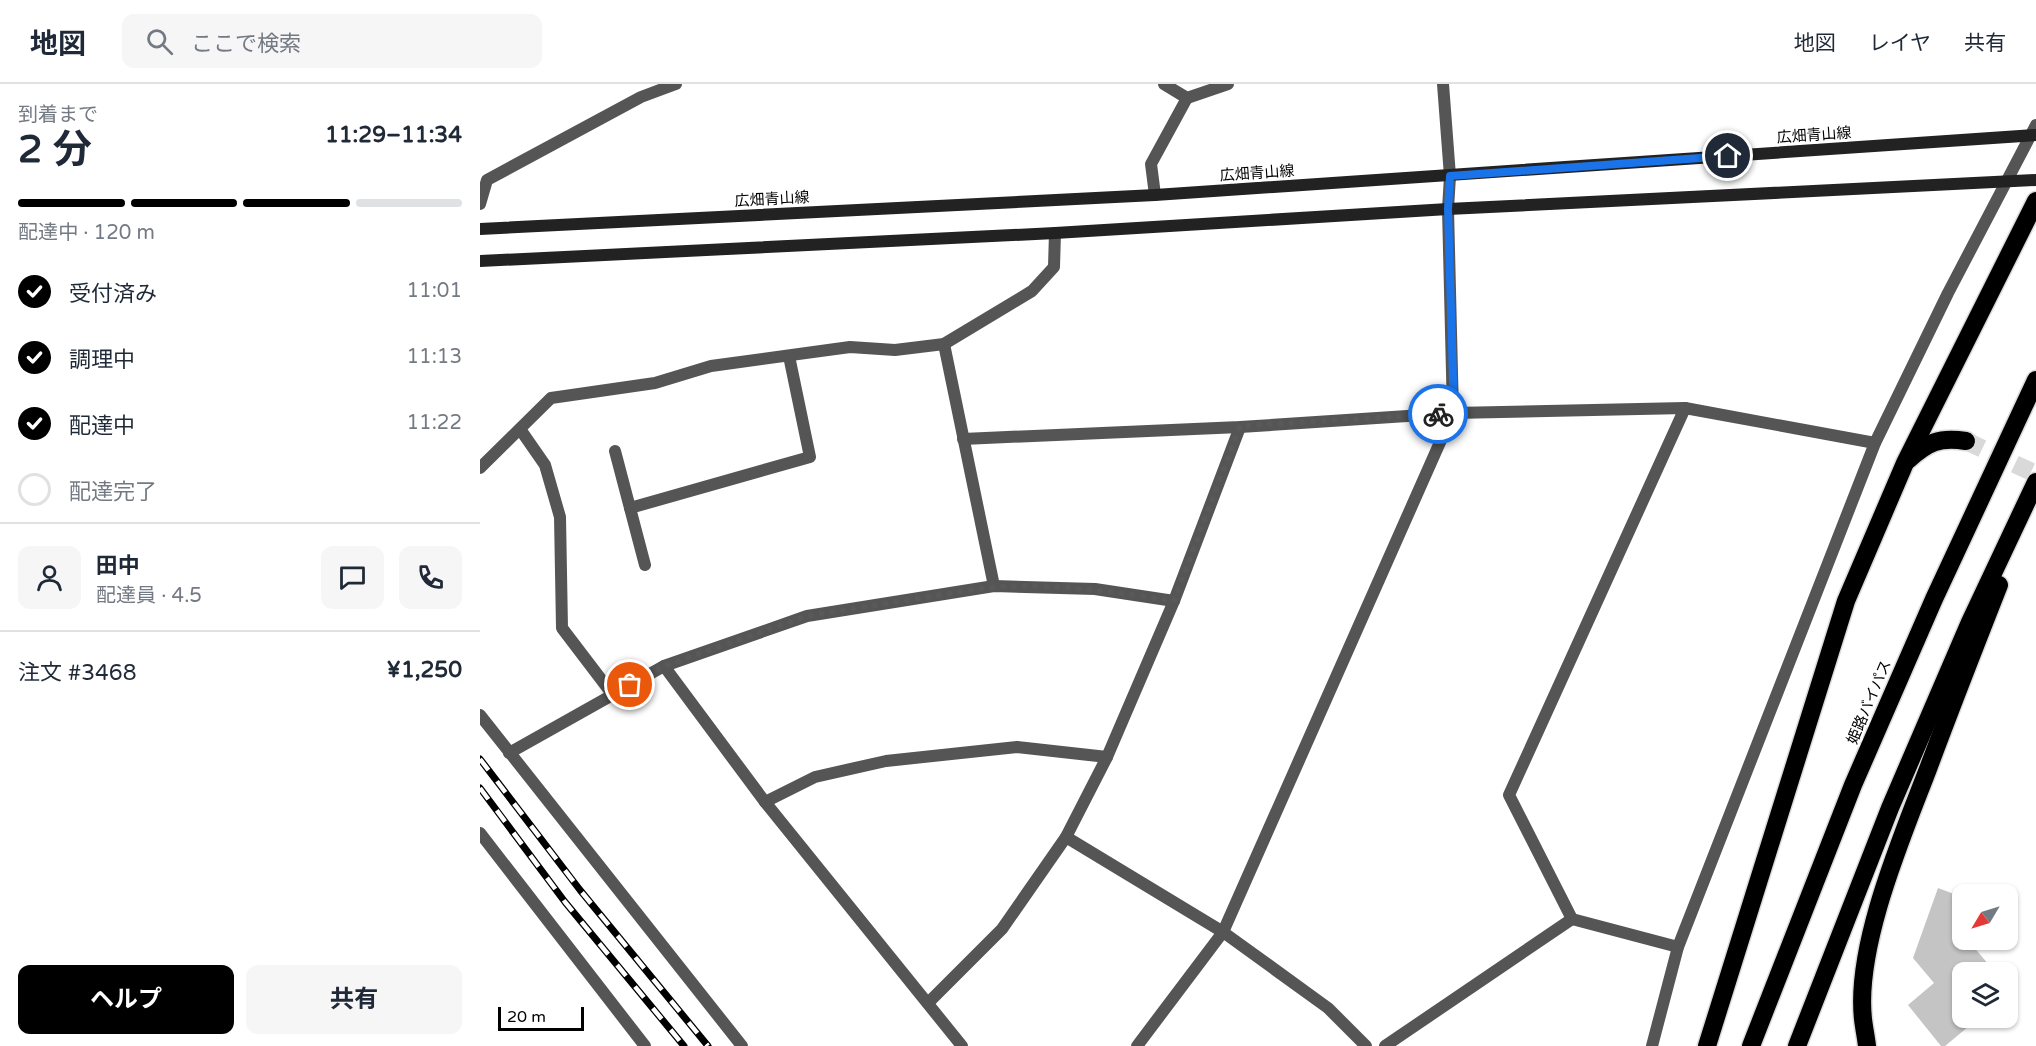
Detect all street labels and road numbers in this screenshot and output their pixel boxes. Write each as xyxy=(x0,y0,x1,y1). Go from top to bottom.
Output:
street label: 広畑青山線 xyxy=(1776,123,1852,147)
street label: 広畑青山線 xyxy=(1219,161,1295,185)
street label: 広畑青山線 xyxy=(734,188,810,210)
street label: 姫路バイパス xyxy=(1843,657,1895,747)

